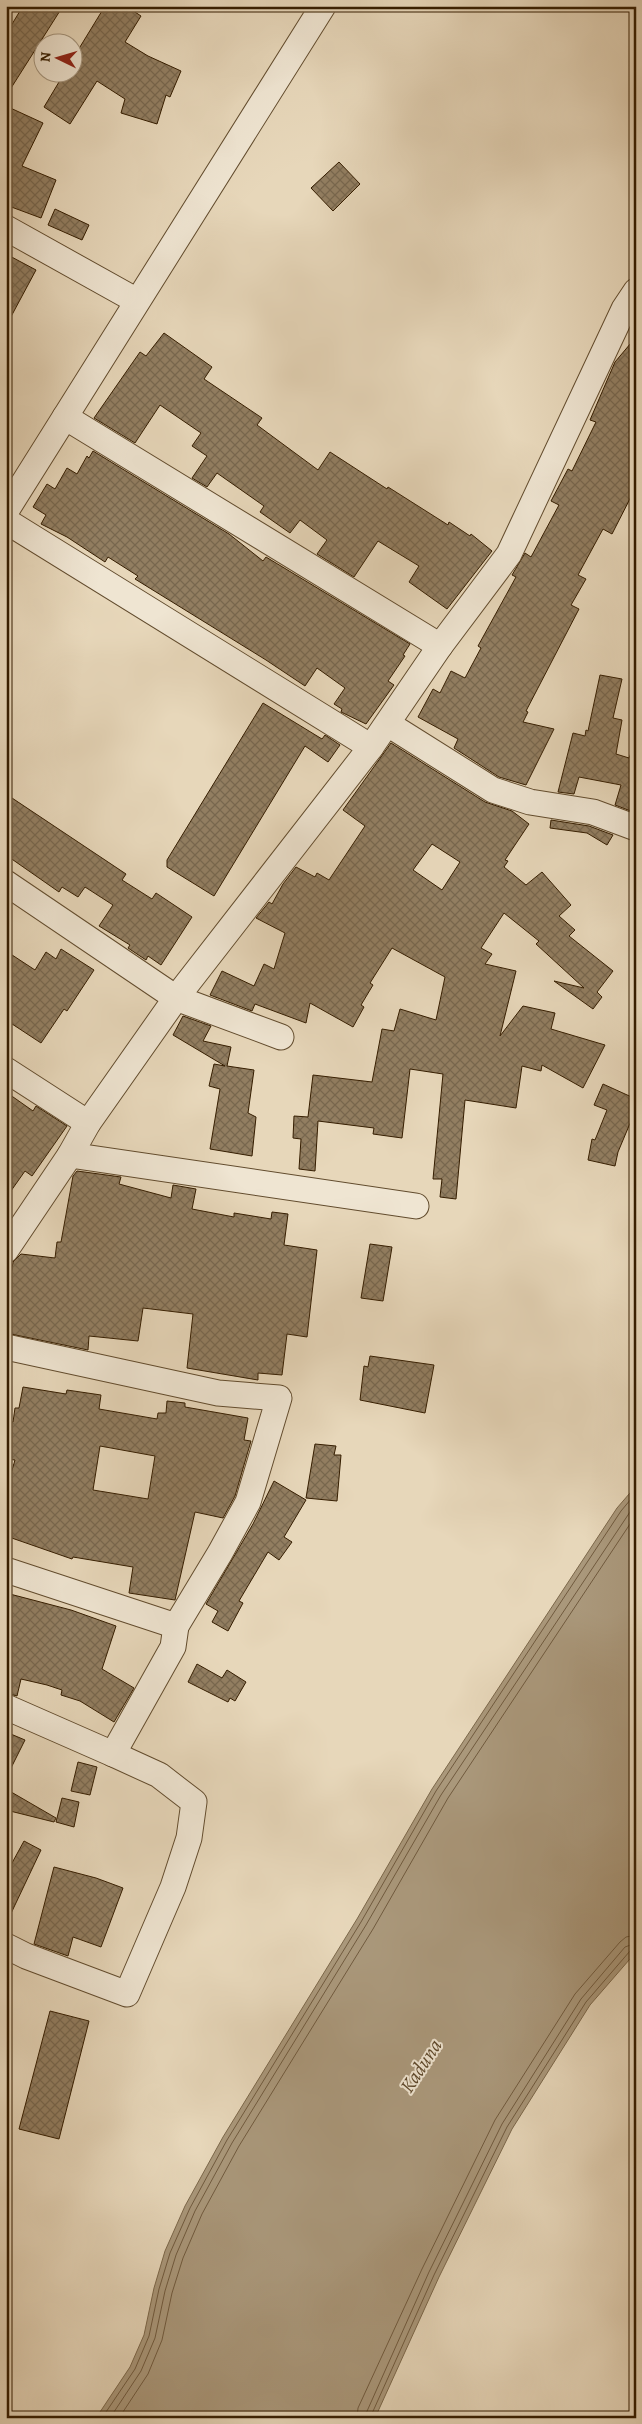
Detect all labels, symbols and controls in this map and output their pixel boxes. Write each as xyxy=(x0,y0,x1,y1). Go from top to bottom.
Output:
north arrow xyxy=(32,32,82,82)
text: N xyxy=(36,51,55,63)
water label: Kaduna xyxy=(394,2034,448,2098)

